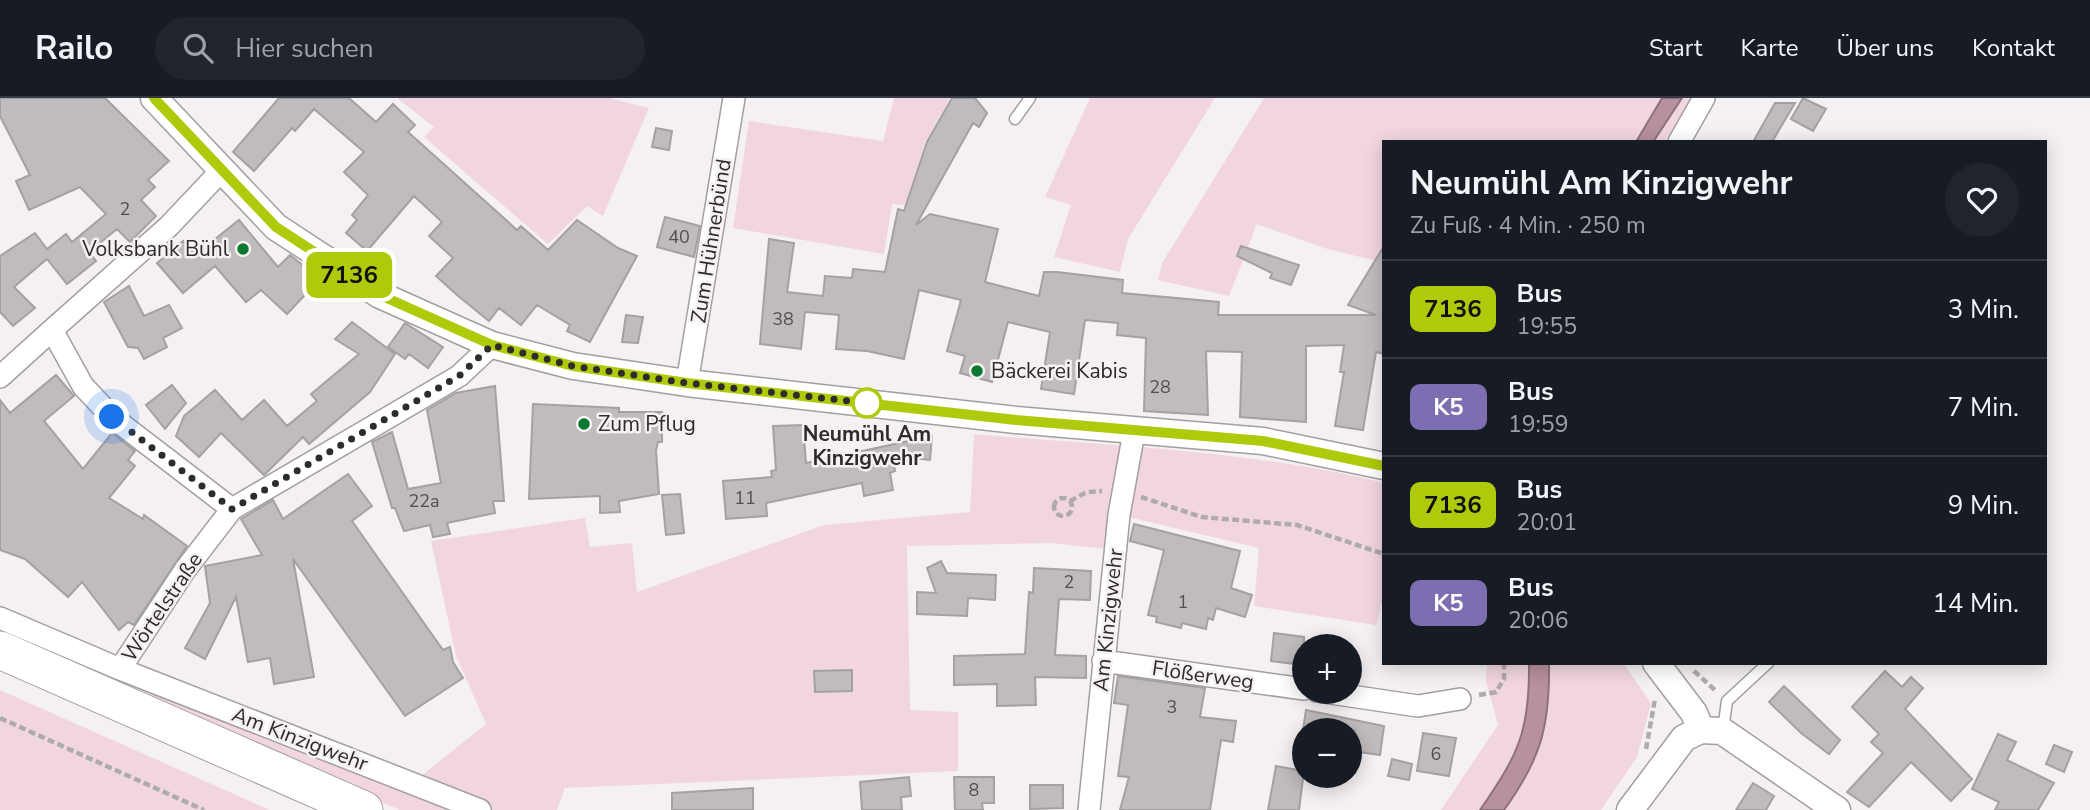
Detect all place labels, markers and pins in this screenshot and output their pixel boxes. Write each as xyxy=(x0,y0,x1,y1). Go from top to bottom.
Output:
place label: Volksbank Bühl xyxy=(81,235,230,263)
marker: Volksbank Bühl xyxy=(235,241,251,257)
place label: Bäckerei Kabis xyxy=(991,357,1128,385)
marker: Bäckerei Kabis xyxy=(969,363,985,379)
marker: Neumühl Am Kinzigwehr xyxy=(852,388,882,418)
place label: Zum Pflug xyxy=(598,410,696,438)
marker: Zum Pflug xyxy=(576,416,592,432)
place label: Neumühl Am Kinzigwehr xyxy=(803,420,931,472)

